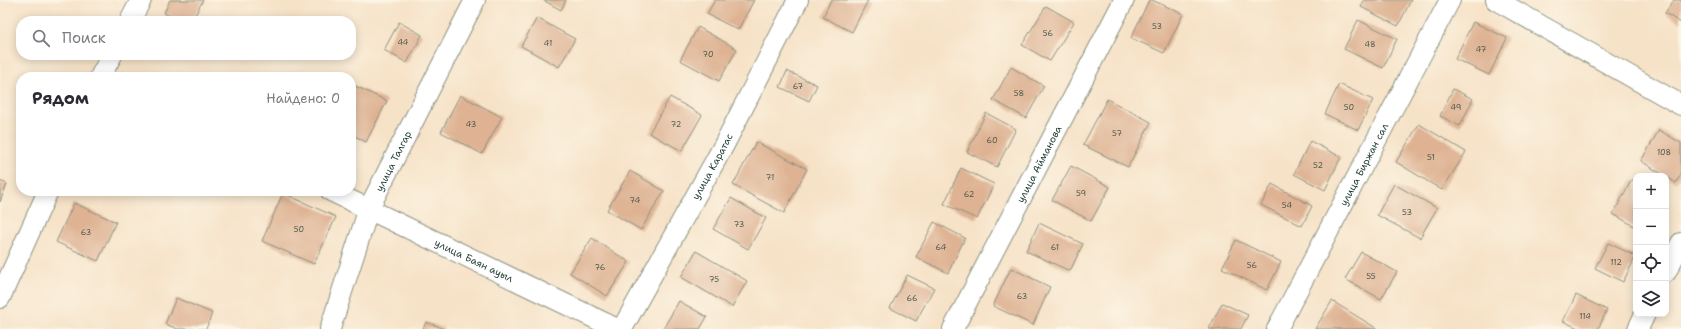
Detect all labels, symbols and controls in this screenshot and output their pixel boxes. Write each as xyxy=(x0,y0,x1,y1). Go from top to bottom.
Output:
search box xyxy=(16,16,356,60)
house number: 53 xyxy=(1152,21,1162,32)
icon: search xyxy=(30,27,52,49)
text: Поиск xyxy=(62,28,106,48)
house number: 56 xyxy=(1043,28,1054,39)
house number: 44 xyxy=(398,37,409,48)
house number: 41 xyxy=(544,38,552,49)
house number: 48 xyxy=(1364,39,1376,50)
house number: 47 xyxy=(1476,44,1487,55)
house number: 70 xyxy=(702,49,714,60)
house number: 67 xyxy=(793,81,804,92)
text: Рядом xyxy=(32,87,89,109)
house number: 58 xyxy=(1014,88,1024,99)
text: Найдено: 0 xyxy=(266,90,340,107)
house number: 50 xyxy=(1344,102,1354,113)
house number: 49 xyxy=(1451,102,1461,113)
house number: 43 xyxy=(466,119,476,130)
house number: 72 xyxy=(671,119,682,130)
street label: улица Биржан сал xyxy=(1336,120,1391,208)
street label: улица Айманова xyxy=(1013,123,1064,205)
street label: улица Талгар xyxy=(372,128,414,193)
house number: 57 xyxy=(1112,128,1122,139)
street label: улица Каратас xyxy=(689,131,735,202)
house number: 60 xyxy=(987,135,998,146)
house number: 108 xyxy=(1657,147,1671,158)
house number: 51 xyxy=(1427,152,1435,163)
house number: 52 xyxy=(1313,160,1323,171)
house number: 71 xyxy=(766,172,774,183)
map controls xyxy=(1633,173,1669,317)
button: + xyxy=(1633,173,1669,209)
house number: 59 xyxy=(1076,188,1086,199)
house number: 62 xyxy=(964,189,975,200)
house number: 74 xyxy=(630,195,641,206)
house number: 54 xyxy=(1282,200,1293,211)
house number: 53 xyxy=(1402,207,1412,218)
button: − xyxy=(1633,209,1669,245)
house number: 73 xyxy=(734,219,744,230)
house number: 50 xyxy=(294,224,304,235)
house number: 63 xyxy=(81,227,91,238)
street label: улица Баян ауыл xyxy=(433,236,516,285)
house number: 64 xyxy=(936,242,947,253)
house number: 61 xyxy=(1051,242,1059,253)
button: locate xyxy=(1633,245,1669,281)
house number: 112 xyxy=(1610,257,1622,268)
house number: 56 xyxy=(1247,260,1258,271)
house number: 76 xyxy=(595,262,606,273)
house number: 55 xyxy=(1366,271,1376,282)
house number: 75 xyxy=(709,274,719,285)
button: layers xyxy=(1633,281,1669,317)
house number: 63 xyxy=(1017,291,1027,302)
house number: 66 xyxy=(907,293,918,304)
house number: 114 xyxy=(1579,311,1591,322)

